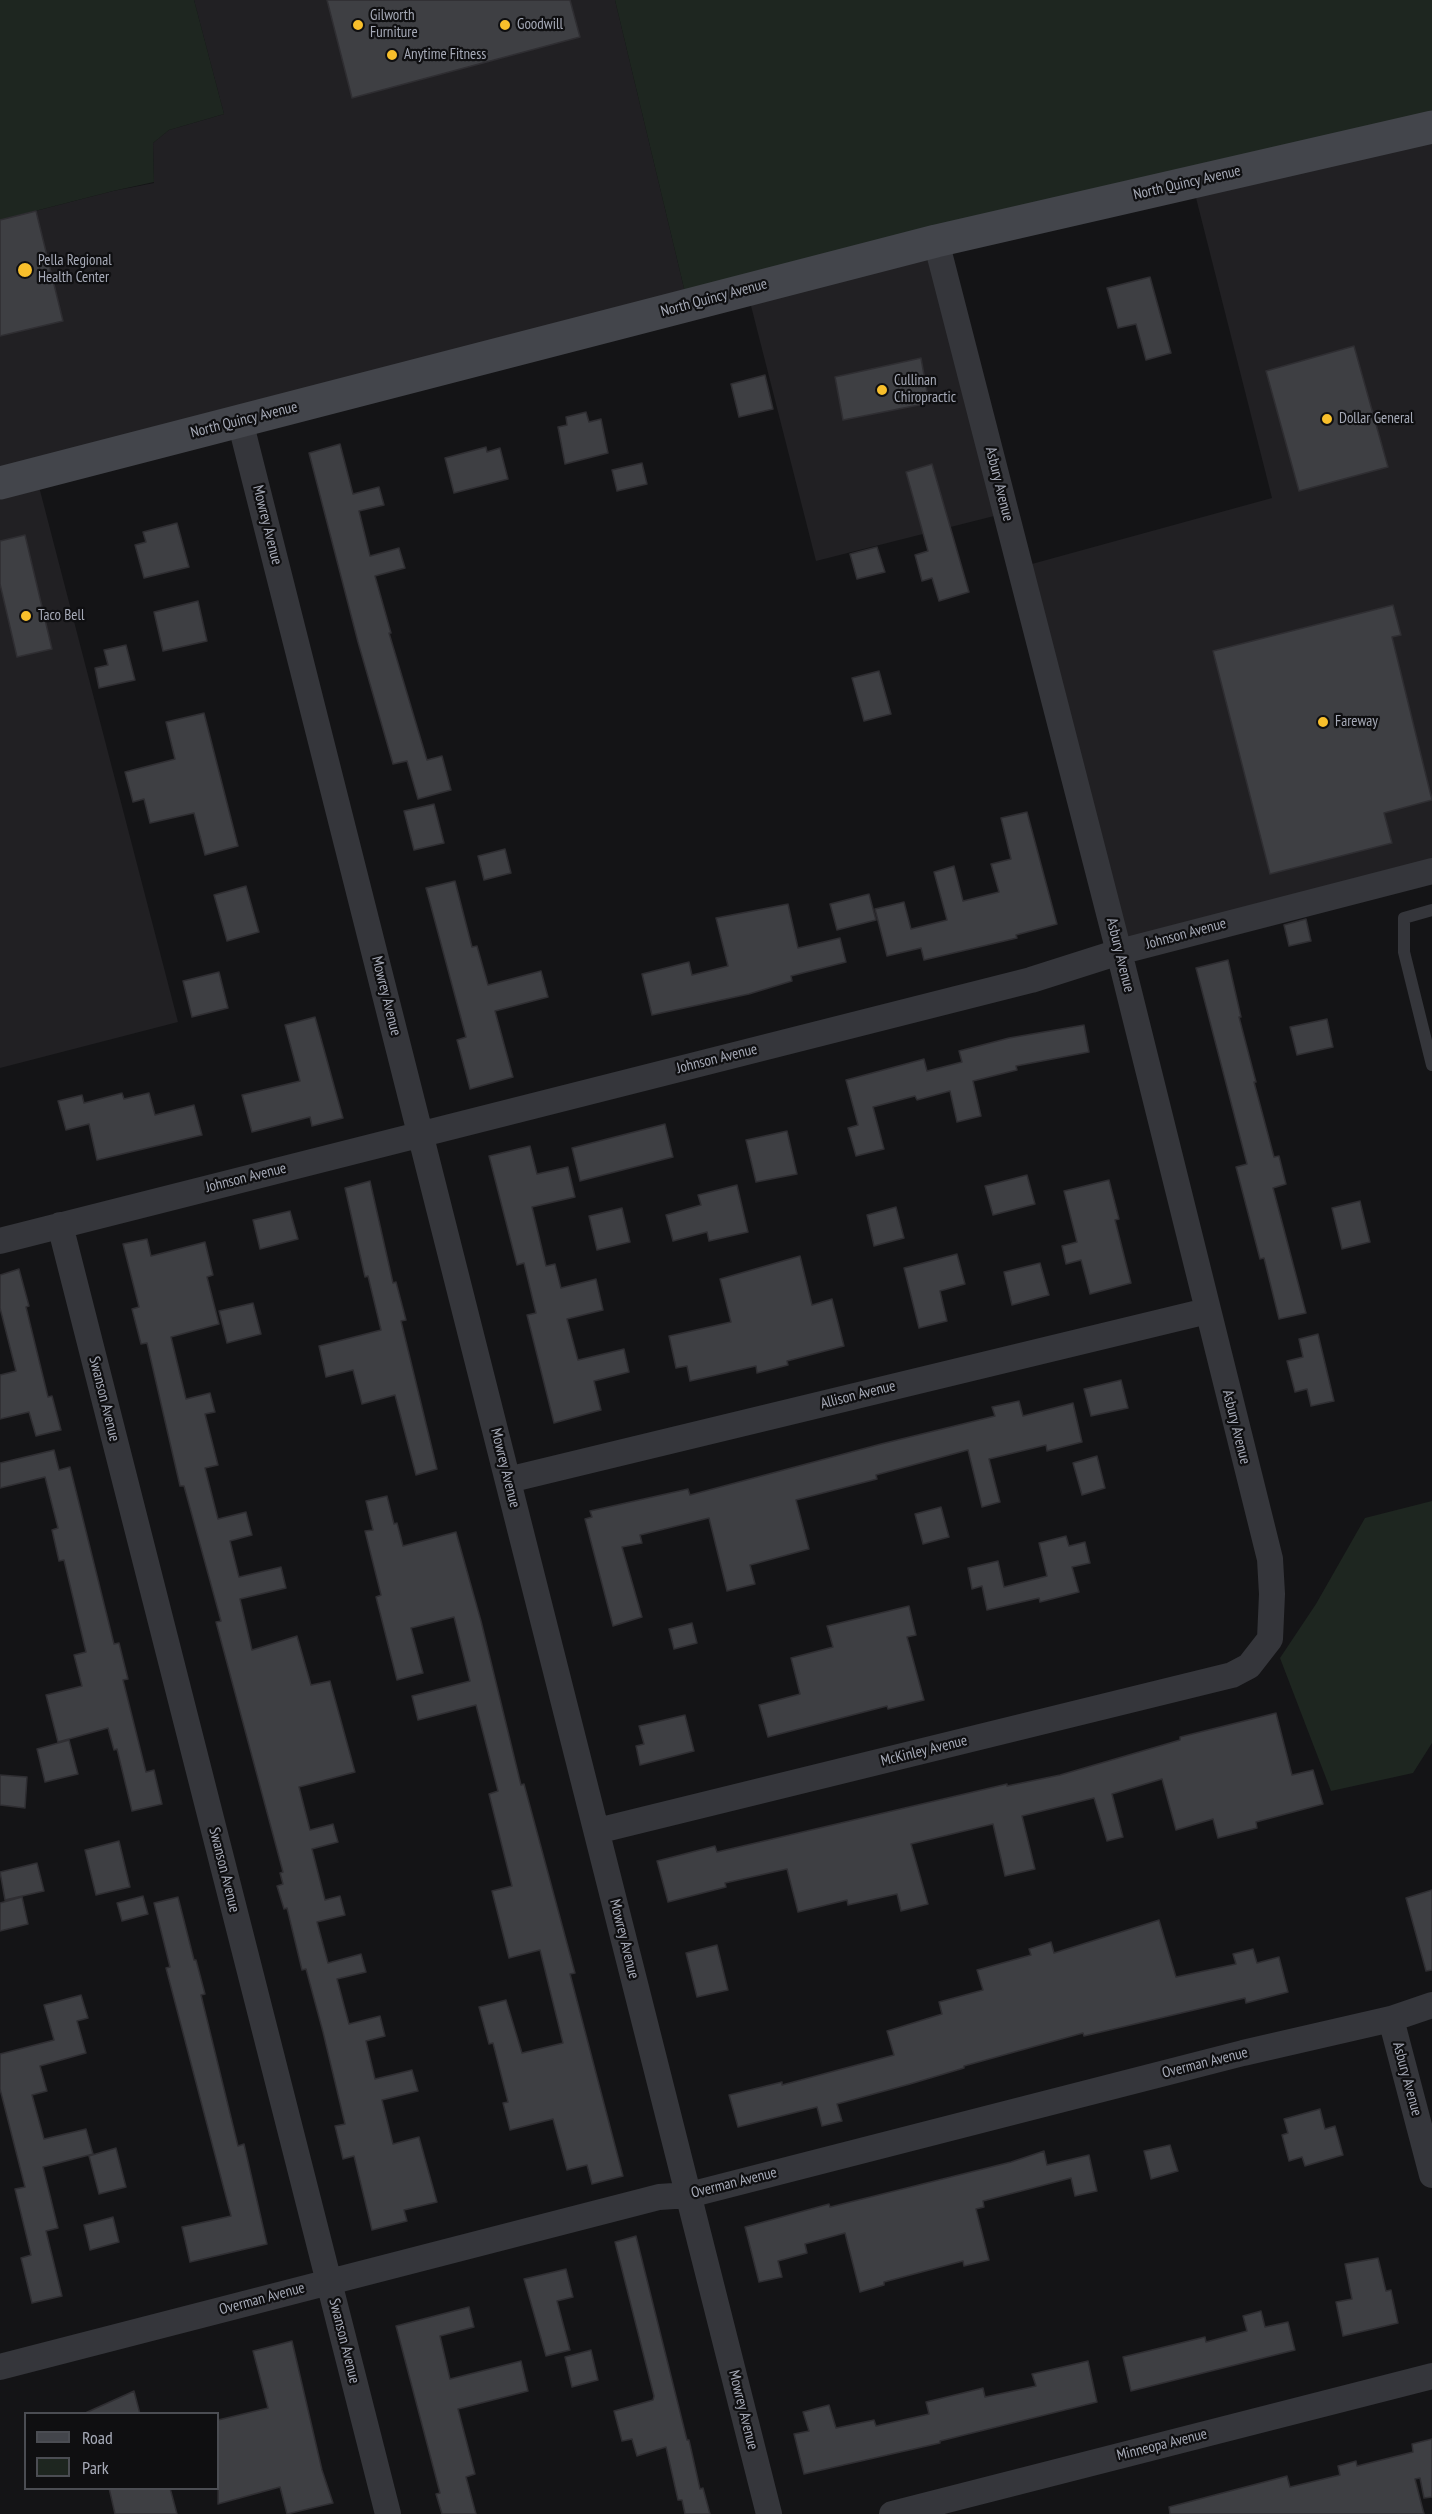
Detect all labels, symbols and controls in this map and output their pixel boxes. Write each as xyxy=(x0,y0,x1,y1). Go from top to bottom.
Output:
place label: Gilworth Furniture xyxy=(370,7,418,42)
place label: Goodwill xyxy=(517,16,563,34)
marker: Gilworth Furniture xyxy=(351,18,365,32)
marker: Goodwill xyxy=(498,18,512,32)
place label: Anytime Fitness xyxy=(404,46,486,64)
marker: Anytime Fitness xyxy=(385,48,399,62)
street label: North Quincy Avenue xyxy=(1132,162,1242,204)
place label: Pella Regional Health Center xyxy=(38,252,112,287)
marker: Pella Regional Health Center xyxy=(16,261,34,279)
street label: North Quincy Avenue xyxy=(659,275,769,321)
place label: Cullinan Chiropractic xyxy=(894,372,956,407)
marker: Cullinan Chiropractic xyxy=(875,383,889,397)
street label: North Quincy Avenue xyxy=(189,398,299,442)
place label: Dollar General xyxy=(1339,410,1414,428)
marker: Dollar General xyxy=(1320,412,1334,426)
street label: Asbury Avenue xyxy=(981,445,1017,523)
street label: Mowrey Avenue xyxy=(248,483,286,567)
place label: Taco Bell xyxy=(38,607,84,625)
marker: Taco Bell xyxy=(19,609,33,623)
place label: Fareway xyxy=(1335,713,1378,731)
marker: Fareway xyxy=(1316,715,1330,729)
street label: Johnson Avenue xyxy=(1144,915,1228,953)
street label: Asbury Avenue xyxy=(1102,916,1138,994)
street label: Mowrey Avenue xyxy=(367,954,405,1038)
street label: Johnson Avenue xyxy=(675,1040,759,1078)
street label: Johnson Avenue xyxy=(204,1159,288,1197)
street label: Swanson Avenue xyxy=(85,1355,123,1443)
street label: Allison Avenue xyxy=(819,1377,897,1413)
street label: Asbury Avenue xyxy=(1218,1388,1254,1466)
street label: Mowrey Avenue xyxy=(486,1426,524,1510)
street label: McKinley Avenue xyxy=(879,1732,969,1770)
street label: Swanson Avenue xyxy=(205,1826,243,1914)
street label: Mowrey Avenue xyxy=(605,1897,643,1981)
street label: Asbury Avenue xyxy=(1388,2040,1426,2118)
street label: Overman Avenue xyxy=(1160,2044,1250,2082)
street label: Overman Avenue xyxy=(689,2164,779,2202)
street label: Overman Avenue xyxy=(217,2279,307,2319)
street label: Swanson Avenue xyxy=(325,2297,363,2385)
street label: Mowrey Avenue xyxy=(724,2368,762,2452)
legend xyxy=(24,2412,219,2490)
street label: Minneopa Avenue xyxy=(1115,2425,1209,2465)
text: Road xyxy=(82,2426,113,2449)
text: Park xyxy=(82,2456,109,2479)

